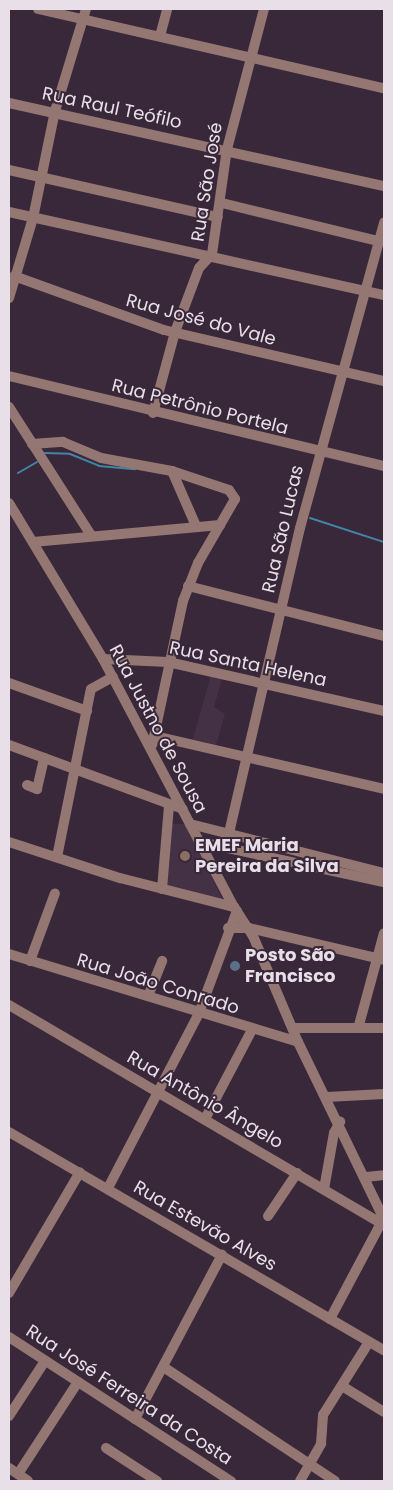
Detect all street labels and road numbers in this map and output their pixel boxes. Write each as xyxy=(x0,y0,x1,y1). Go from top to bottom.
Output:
street label: Rua Raul Teófilo xyxy=(40,83,184,133)
street label: Rua São José xyxy=(187,121,227,243)
street label: Rua José do Vale xyxy=(124,290,278,350)
street label: Rua Petrônio Portela xyxy=(110,375,290,439)
street label: Rua São Lucas xyxy=(258,463,308,595)
street label: Rua Santa Helena xyxy=(167,637,329,691)
street label: Rua Justno de Sousa xyxy=(104,641,212,817)
street label: Rua João Conrado xyxy=(74,949,242,1019)
street label: Rua Antônio Ângelo xyxy=(123,1047,287,1153)
street label: Rua Estevão Alves xyxy=(130,1176,280,1276)
street label: Rua José Ferreira da Costa xyxy=(22,1320,236,1470)

